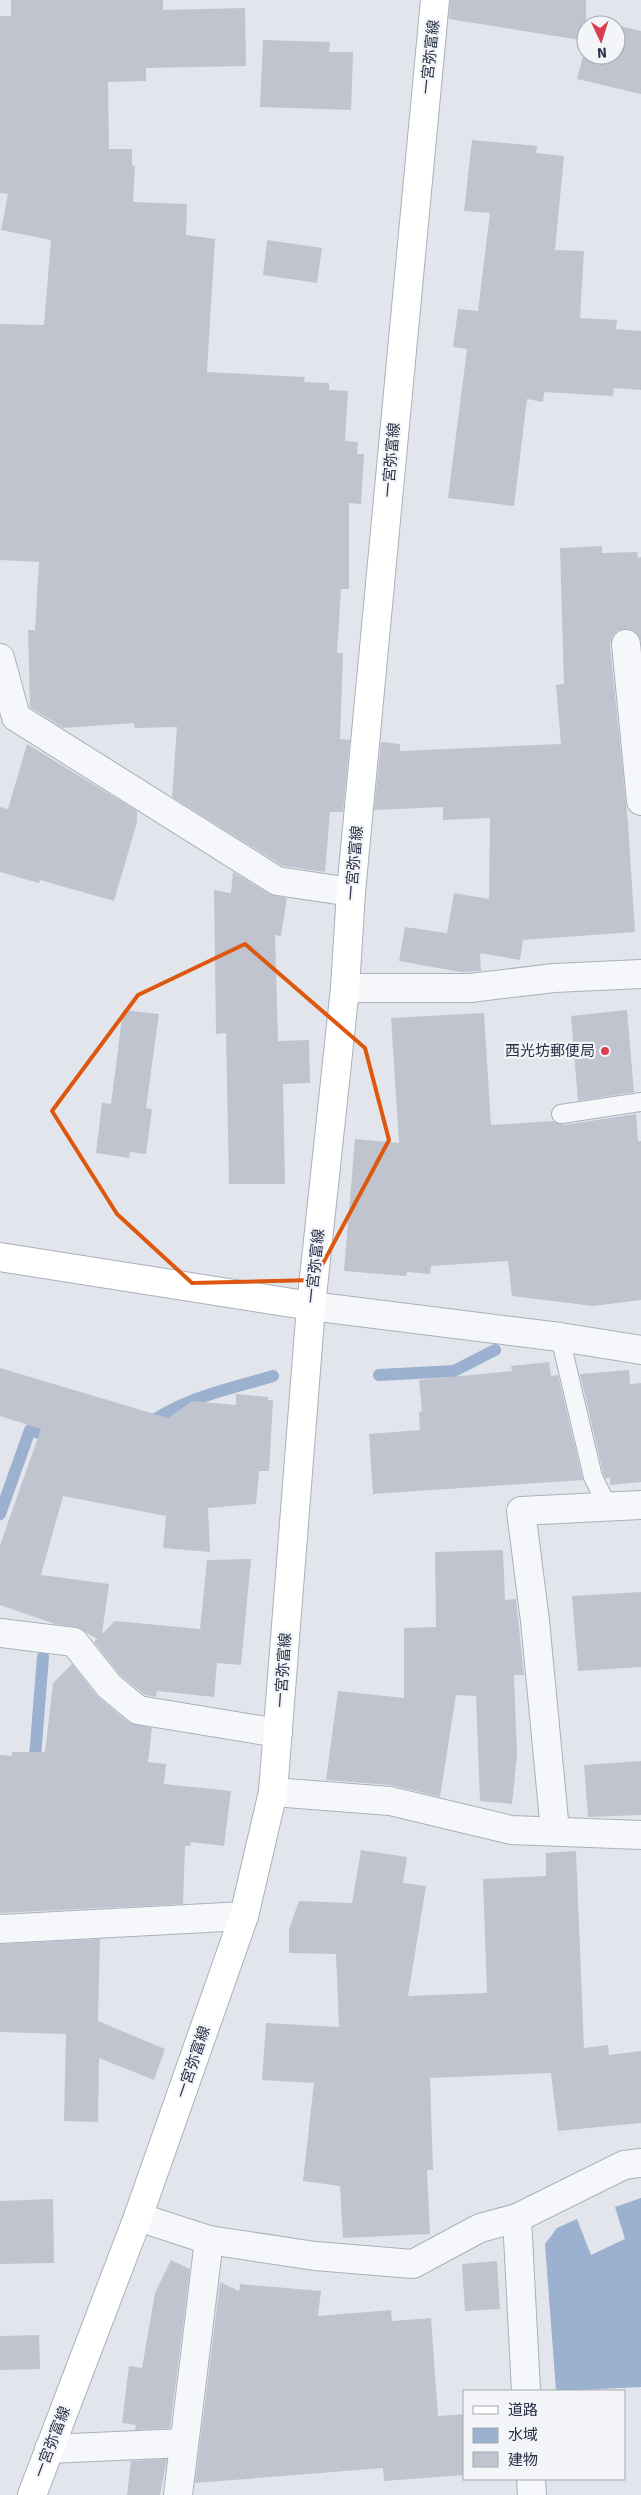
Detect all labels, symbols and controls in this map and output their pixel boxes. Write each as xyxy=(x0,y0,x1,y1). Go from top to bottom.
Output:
north arrow xyxy=(576,15,626,65)
street label: 一宮弥富線 xyxy=(417,19,443,95)
text: N xyxy=(596,44,607,61)
street label: 一宮弥富線 xyxy=(379,422,403,498)
street label: 一宮弥富線 xyxy=(342,825,366,901)
place label: 西光坊郵便局 xyxy=(505,1042,595,1060)
marker: 西光坊郵便局 xyxy=(599,1045,611,1057)
street label: 一宮弥富線 xyxy=(302,1228,328,1304)
street label: 一宮弥富線 xyxy=(271,1632,295,1708)
street label: 一宮弥富線 xyxy=(172,2024,214,2100)
legend xyxy=(463,2390,626,2480)
text: 道路 xyxy=(508,2401,538,2419)
street label: 一宮弥富線 xyxy=(30,2404,74,2480)
text: 水域 xyxy=(508,2426,538,2444)
text: 建物 xyxy=(508,2451,538,2469)

